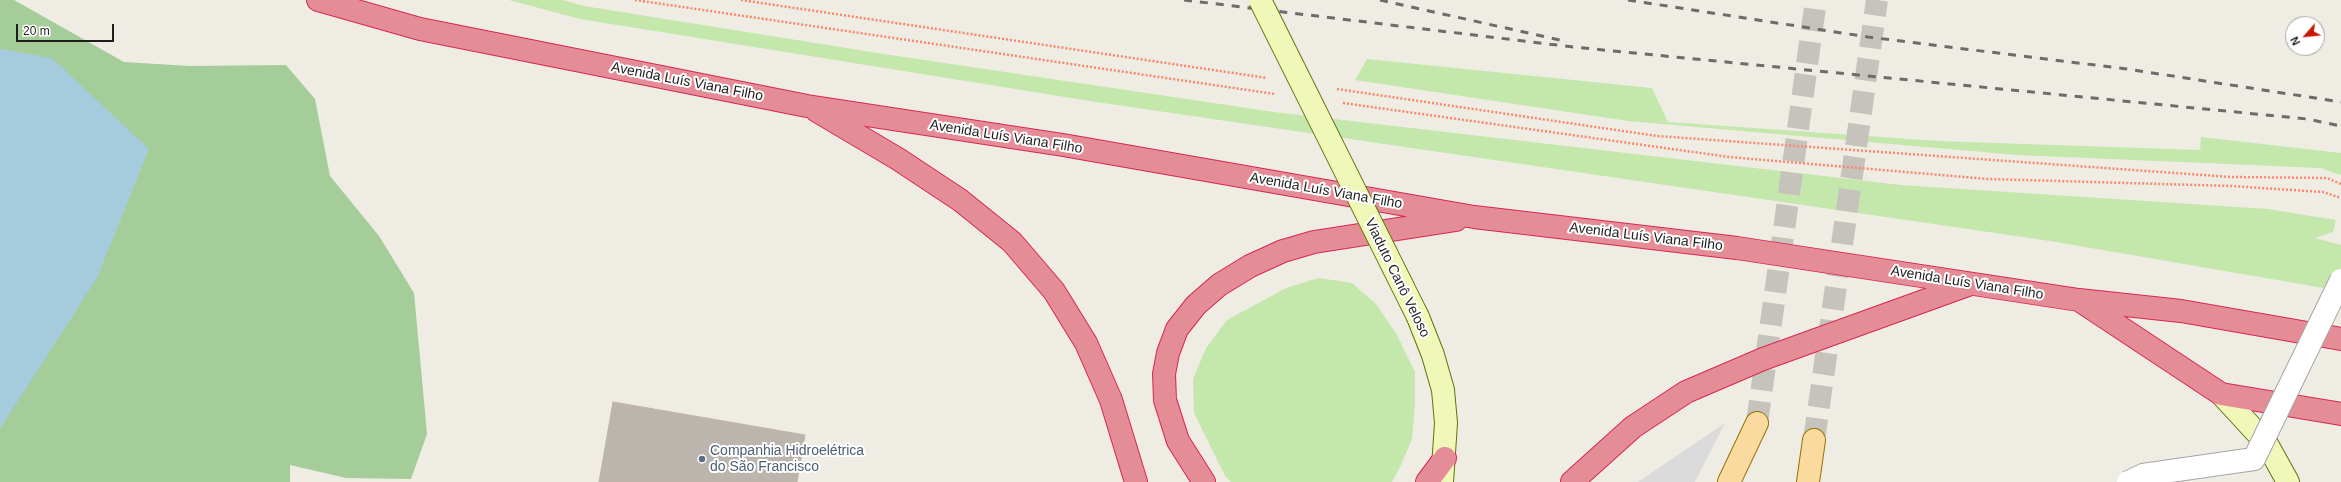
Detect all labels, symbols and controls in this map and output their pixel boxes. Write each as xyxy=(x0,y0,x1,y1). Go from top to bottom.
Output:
scale bar xyxy=(18,16,116,42)
north arrow xyxy=(2285,16,2325,56)
text: 20 m xyxy=(23,24,50,38)
text: N xyxy=(2288,35,2302,47)
street label: Avenida Luís Viana Filho xyxy=(610,59,764,105)
street label: Avenida Luís Viana Filho xyxy=(928,117,1084,157)
street label: Avenida Luís Viana Filho xyxy=(1249,169,1403,213)
street label: Viaduto Canô Veloso xyxy=(1361,216,1433,340)
street label: Avenida Luís Viana Filho xyxy=(1568,219,1724,255)
street label: Avenida Luís Viana Filho xyxy=(1889,263,2045,303)
place label: Companhia Hidroelétrica do São Francisco xyxy=(710,443,864,476)
marker: Companhia Hidroelétrica do São Francisco xyxy=(697,454,707,464)

